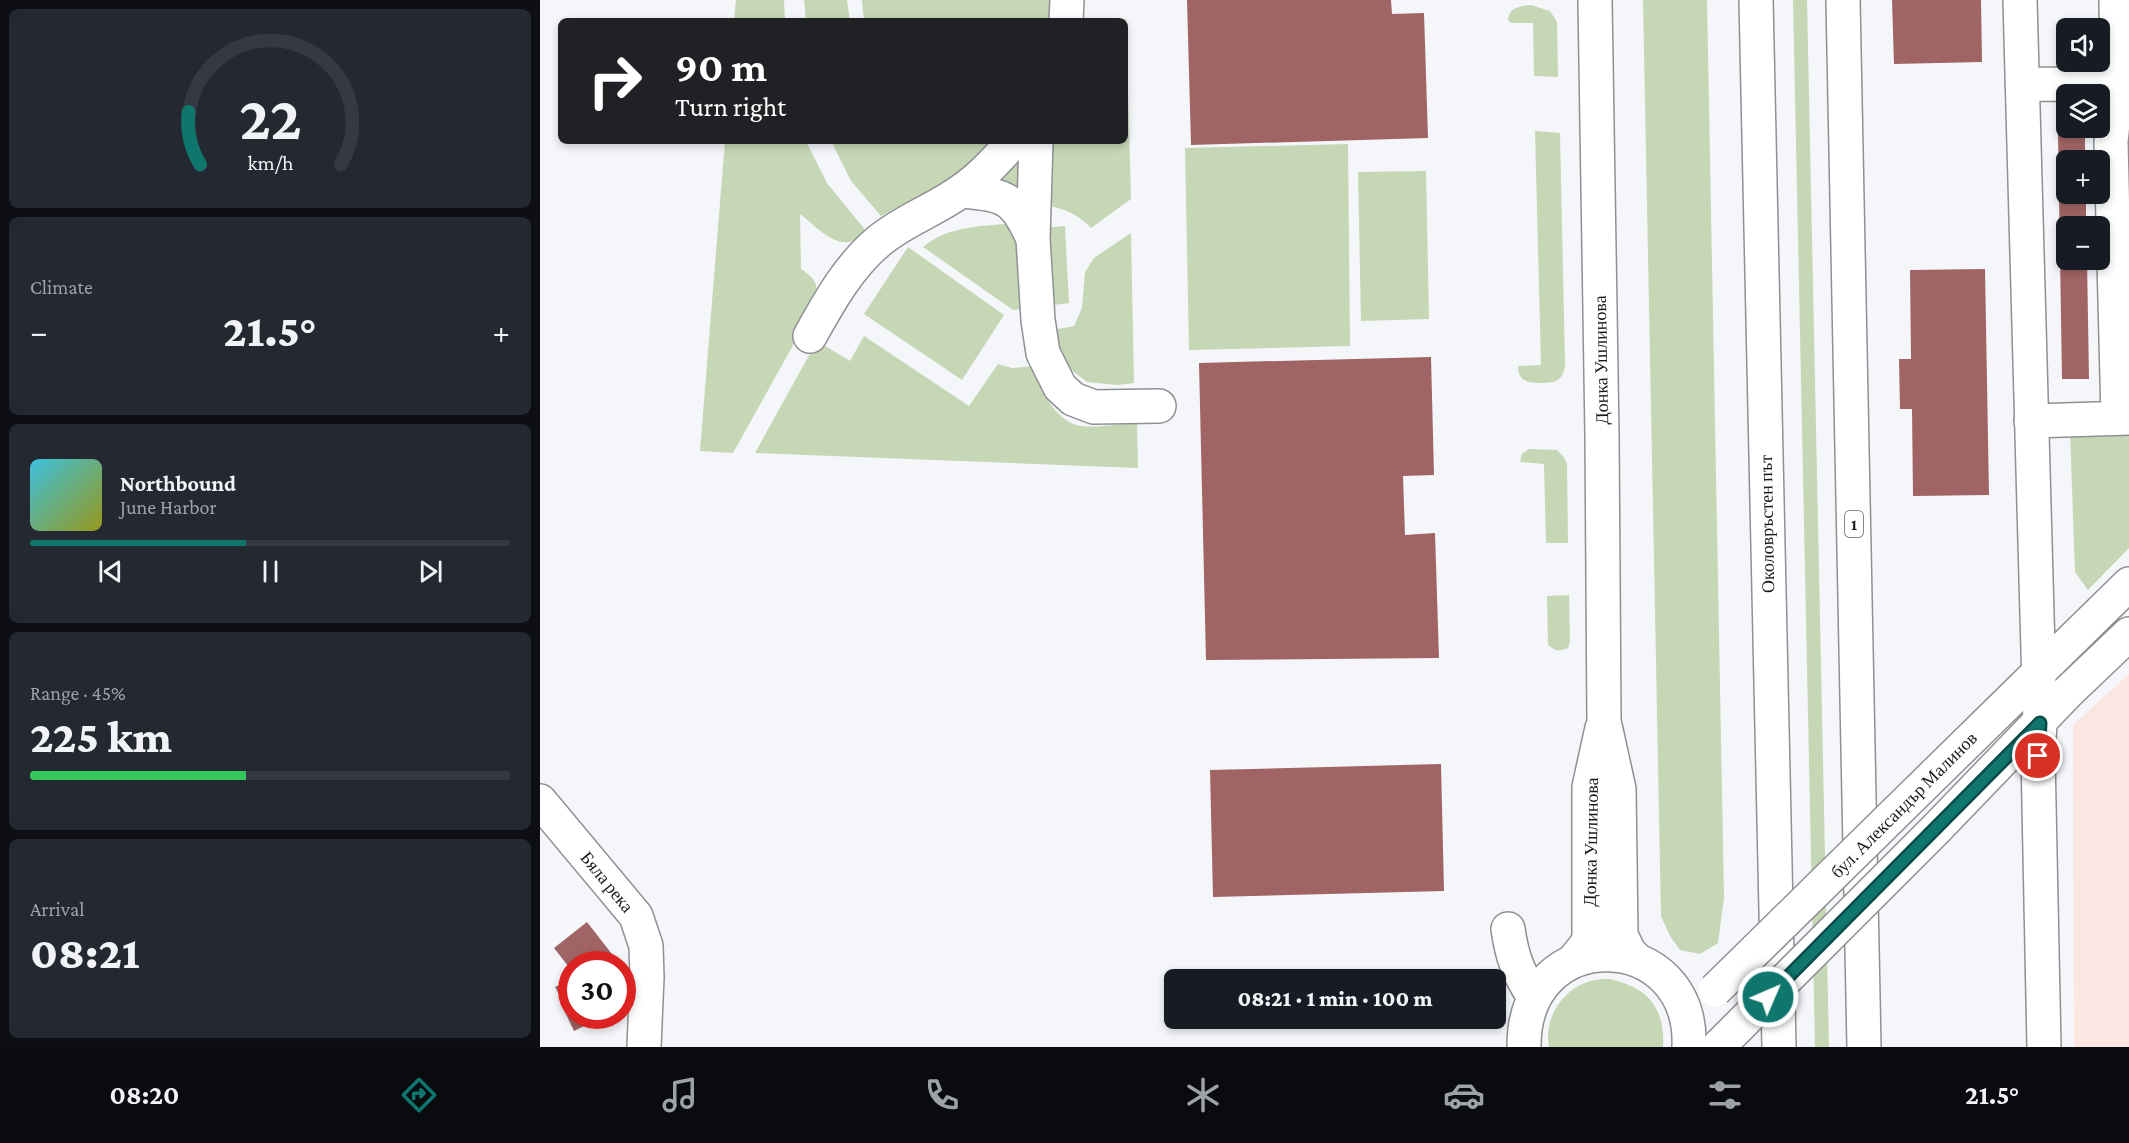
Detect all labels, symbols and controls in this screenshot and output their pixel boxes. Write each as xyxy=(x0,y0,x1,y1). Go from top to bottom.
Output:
map controls xyxy=(2056,18,2110,270)
button: sound xyxy=(2056,18,2110,72)
icon: right xyxy=(576,42,654,120)
text: 90 m xyxy=(675,43,767,90)
text: 22 xyxy=(239,83,301,152)
button: layers xyxy=(2056,84,2110,138)
text: Turn right xyxy=(675,92,786,122)
button: + xyxy=(2056,150,2110,204)
text: km/h xyxy=(247,152,294,176)
button: − xyxy=(2056,216,2110,270)
text: Climate xyxy=(30,276,93,298)
street label: Донка Ушлинова xyxy=(1590,295,1612,425)
text: 21.5° xyxy=(223,306,317,356)
text: − xyxy=(30,313,47,350)
text: + xyxy=(493,313,510,350)
street label: Околовръстен път xyxy=(1756,455,1778,593)
text: Northbound xyxy=(120,471,236,496)
text: June Harbor xyxy=(120,496,217,518)
road number: 1 xyxy=(1845,511,1863,537)
icon: previous xyxy=(94,555,127,588)
icon: pause xyxy=(254,555,287,588)
icon: next xyxy=(414,555,447,588)
text: Range · 45% xyxy=(30,682,126,704)
text: 225 km xyxy=(30,712,172,762)
street label: бул. Александър Малинов xyxy=(1827,728,1981,882)
pin xyxy=(2012,730,2063,781)
icon: arrive xyxy=(2021,739,2054,772)
street label: Донка Ушлинова xyxy=(1580,777,1602,907)
street label: Бяла река xyxy=(576,848,638,916)
text: Arrival xyxy=(30,898,84,920)
text: 08:21 xyxy=(30,928,140,978)
speed limit sign: 30 xyxy=(558,951,636,1029)
position arrow xyxy=(1736,965,1800,1029)
text: 08:21 · 1 min · 100 m xyxy=(1238,986,1432,1011)
icon: directions xyxy=(398,1074,440,1116)
icon: music xyxy=(659,1074,701,1116)
icon: phone xyxy=(921,1074,963,1116)
icon: climate xyxy=(1182,1074,1224,1116)
icon: car xyxy=(1443,1074,1485,1116)
icon: filters xyxy=(1704,1074,1746,1116)
text: 08:20 xyxy=(110,1080,179,1110)
text: 21.5° xyxy=(1965,1080,2019,1110)

